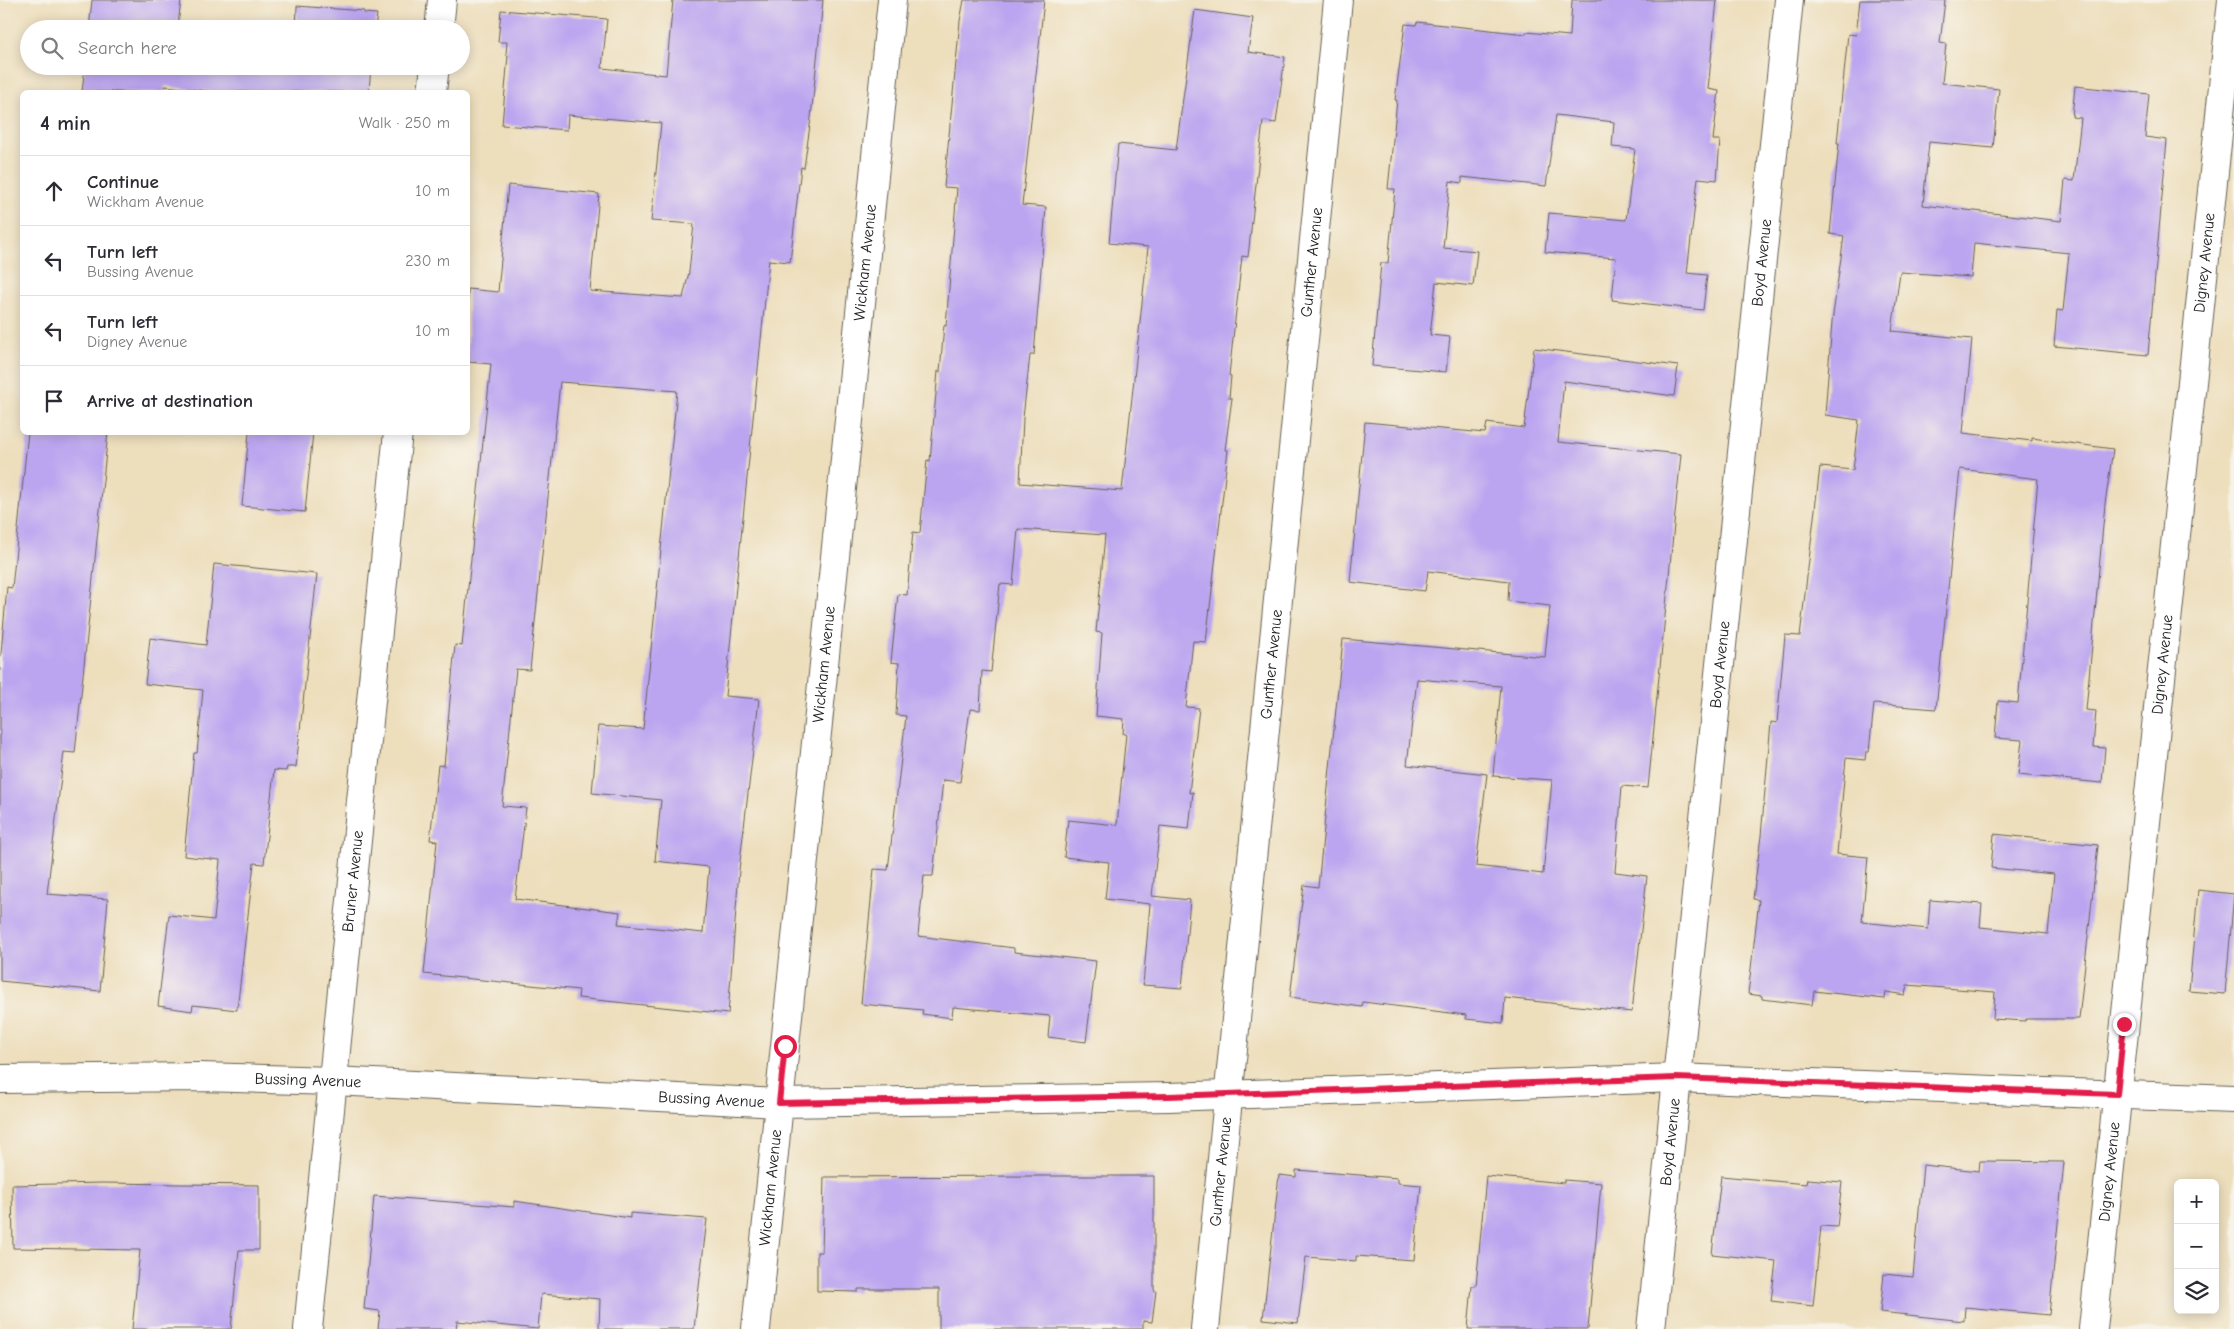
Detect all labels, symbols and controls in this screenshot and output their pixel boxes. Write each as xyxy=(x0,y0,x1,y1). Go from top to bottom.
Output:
search box xyxy=(20,20,470,75)
icon: search xyxy=(38,34,66,62)
text: Search here xyxy=(78,37,177,59)
text: 4 min xyxy=(40,111,91,135)
text: Walk · 250 m xyxy=(359,114,450,132)
text: Continue xyxy=(87,171,159,193)
icon: ahead xyxy=(40,177,68,205)
text: 10 m xyxy=(415,182,450,200)
text: Wickham Avenue xyxy=(87,193,204,211)
street label: Wickham Avenue xyxy=(850,203,880,322)
street label: Gunther Avenue xyxy=(1297,207,1326,318)
street label: Digney Avenue xyxy=(2190,212,2219,314)
street label: Boyd Avenue xyxy=(1748,218,1775,307)
text: Turn left xyxy=(87,241,158,263)
icon: left xyxy=(40,247,68,275)
text: 230 m xyxy=(405,252,450,270)
text: Bussing Avenue xyxy=(87,263,193,281)
text: Turn left xyxy=(87,311,158,333)
icon: left xyxy=(40,317,68,345)
text: 10 m xyxy=(415,322,450,340)
text: Digney Avenue xyxy=(87,333,187,351)
icon: arrive xyxy=(40,387,68,415)
text: Arrive at destination xyxy=(87,390,253,412)
street label: Wickham Avenue xyxy=(809,605,839,724)
street label: Gunther Avenue xyxy=(1257,609,1286,720)
street label: Digney Avenue xyxy=(2148,614,2177,715)
street label: Boyd Avenue xyxy=(1707,620,1733,709)
street label: Bruner Avenue xyxy=(339,830,367,933)
route end xyxy=(2113,1013,2136,1036)
route start xyxy=(774,1035,797,1058)
street label: Bussing Avenue xyxy=(254,1070,362,1091)
street label: Bussing Avenue xyxy=(658,1088,765,1111)
street label: Boyd Avenue xyxy=(1657,1097,1684,1187)
street label: Gunther Avenue xyxy=(1206,1116,1235,1228)
street label: Digney Avenue xyxy=(2095,1121,2124,1223)
street label: Wickham Avenue xyxy=(756,1129,785,1247)
map controls xyxy=(2174,1179,2219,1314)
button: + xyxy=(2174,1179,2219,1224)
button: − xyxy=(2174,1224,2219,1269)
button: layers xyxy=(2174,1269,2219,1314)

